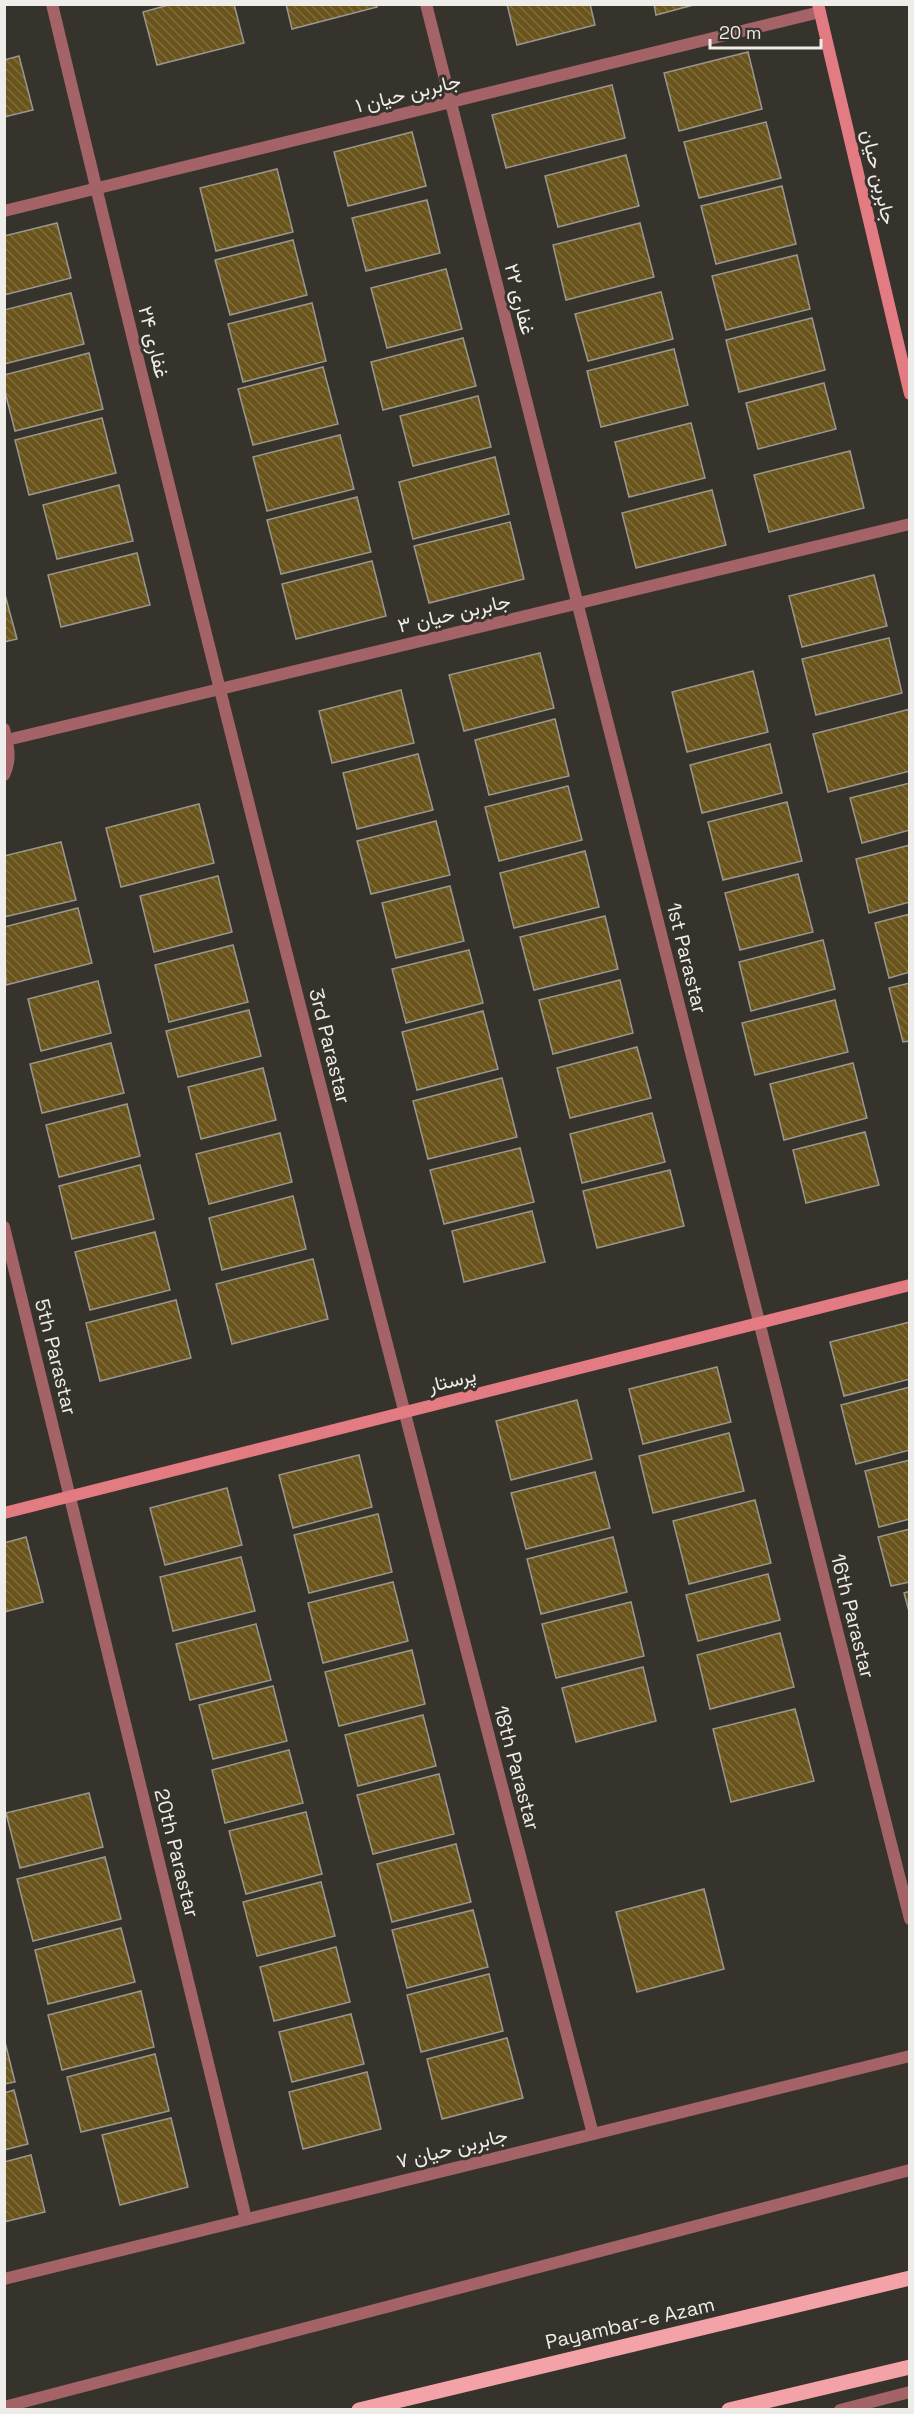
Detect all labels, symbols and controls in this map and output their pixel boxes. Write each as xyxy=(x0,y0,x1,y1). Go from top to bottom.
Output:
scale bar xyxy=(710,12,821,50)
text: 20 m xyxy=(719,21,762,44)
street label: جابربن حیان ۱ xyxy=(353,67,463,119)
street label: جابربن حیان xyxy=(855,127,903,227)
street label: غفاری ۲۲ xyxy=(499,261,541,337)
street label: غفاری ۲۴ xyxy=(132,303,176,381)
street label: جابربن حیان ۳ xyxy=(395,587,513,639)
street label: 1st Parastar xyxy=(661,900,713,1016)
street label: 3rd Parastar xyxy=(303,986,357,1106)
street label: 5th Parastar xyxy=(29,1296,83,1418)
street label: پرستار xyxy=(424,1362,479,1400)
street label: 16th Parastar xyxy=(825,1551,881,1681)
street label: 18th Parastar xyxy=(488,1703,546,1833)
street label: 20th Parastar xyxy=(148,1786,206,1920)
street label: جابربن حیان ۷ xyxy=(394,2122,510,2174)
street label: Payambar-e Azam xyxy=(543,2291,717,2355)

